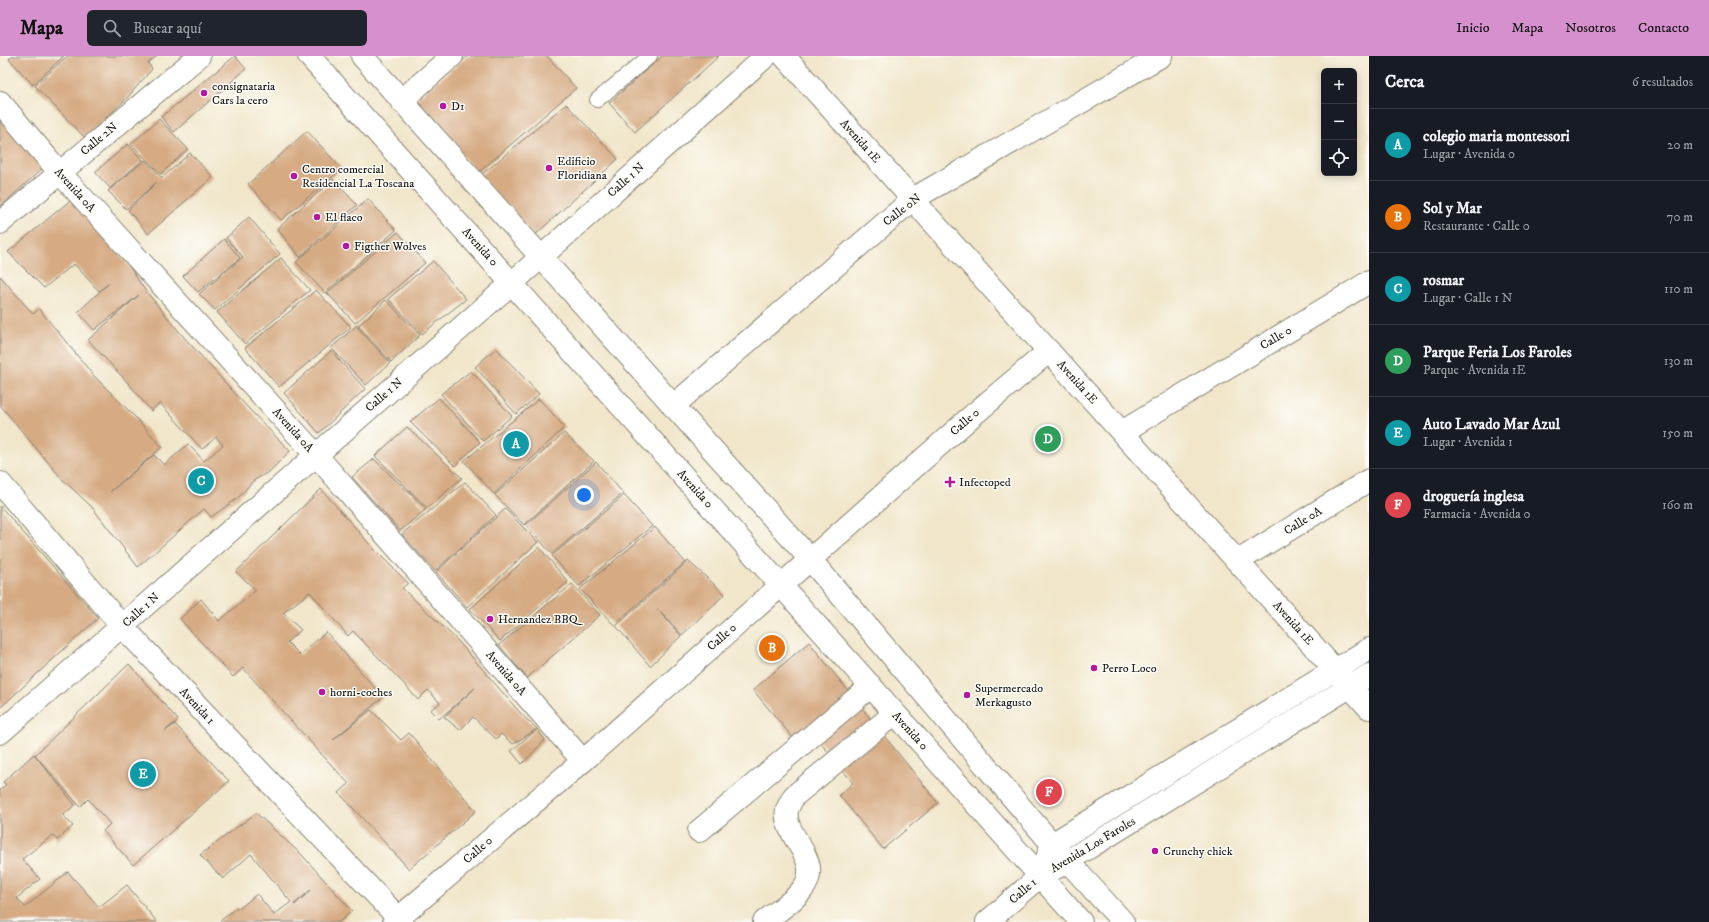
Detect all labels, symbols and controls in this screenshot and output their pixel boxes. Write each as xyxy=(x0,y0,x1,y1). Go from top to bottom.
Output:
search box xyxy=(87,10,367,46)
text: Mapa xyxy=(20,17,63,40)
icon: search xyxy=(101,17,123,39)
text: Buscar aquí xyxy=(133,19,201,38)
text: Inicio xyxy=(1456,19,1489,37)
text: Mapa xyxy=(1511,19,1543,37)
text: Nosotros xyxy=(1565,19,1616,37)
text: Contacto xyxy=(1638,19,1689,37)
map controls xyxy=(1321,68,1357,176)
button: + xyxy=(1321,68,1357,104)
text: Cerca xyxy=(1385,71,1424,93)
text: 6 resultados xyxy=(1632,74,1693,90)
place label: consignataria Cars la cero xyxy=(212,79,276,108)
marker: consignataria Cars la cero xyxy=(199,88,209,98)
place label: D1 xyxy=(451,99,464,114)
marker: D1 xyxy=(438,101,448,111)
button: − xyxy=(1321,104,1357,140)
street label: Avenida 1E xyxy=(837,116,884,166)
street label: Calle 2N xyxy=(78,119,121,159)
text: colegio maria montessori xyxy=(1423,127,1570,146)
text: A xyxy=(1394,137,1402,153)
text: 20 m xyxy=(1667,137,1693,153)
button: locate xyxy=(1321,140,1357,176)
text: Lugar · Avenida 0 xyxy=(1423,146,1515,162)
place label: Edificio Floridiana xyxy=(557,154,608,183)
street label: Calle 1 N xyxy=(604,159,648,201)
place label: Centro comercial Residencial La Toscana xyxy=(302,162,415,191)
marker: Edificio Floridiana xyxy=(544,163,554,173)
street label: Avenida 0A xyxy=(51,165,99,216)
marker: Centro comercial Residencial La Toscana xyxy=(289,171,299,181)
street label: Calle 0N xyxy=(880,190,924,229)
text: Sol y Mar xyxy=(1423,199,1482,218)
text: B xyxy=(1394,209,1402,225)
text: 70 m xyxy=(1667,209,1693,225)
place label: El flaco xyxy=(325,210,363,225)
marker: El flaco xyxy=(312,212,322,222)
text: Restaurante · Calle 0 xyxy=(1423,218,1530,234)
street label: Avenida 0 xyxy=(459,224,501,270)
place label: Figther Wolves xyxy=(354,239,426,254)
marker: Figther Wolves xyxy=(341,241,351,251)
text: rosmar xyxy=(1423,271,1464,290)
text: C xyxy=(1394,281,1402,297)
text: 110 m xyxy=(1664,281,1693,297)
text: Lugar · Calle 1 N xyxy=(1423,290,1512,306)
street label: Calle 0 xyxy=(1257,323,1295,353)
text: Parque Feria Los Faroles xyxy=(1423,343,1572,362)
text: D xyxy=(1393,353,1403,369)
text: 130 m xyxy=(1664,353,1693,369)
street label: Avenida 1E xyxy=(1054,357,1101,407)
text: Parque · Avenida 1E xyxy=(1423,362,1526,378)
street label: Calle 1 N xyxy=(362,375,406,415)
street label: Avenida 0A xyxy=(269,405,317,456)
street label: Calle 0 xyxy=(947,405,983,439)
text: Auto Lavado Mar Azul xyxy=(1423,415,1560,434)
pin: D xyxy=(1035,424,1061,454)
text: E xyxy=(1393,425,1403,441)
text: 150 m xyxy=(1662,425,1693,441)
pin: A xyxy=(503,429,529,459)
text: Lugar · Avenida 1 xyxy=(1423,434,1513,450)
pin: C xyxy=(188,466,214,496)
street label: Avenida 0 xyxy=(674,466,716,512)
place label: Infectoped xyxy=(959,475,1011,490)
marker: Infectoped xyxy=(944,476,956,488)
your location xyxy=(574,485,594,505)
text: droguería inglesa xyxy=(1423,487,1524,506)
text: F xyxy=(1394,497,1402,513)
text: 160 m xyxy=(1662,497,1693,513)
street label: Calle 0A xyxy=(1281,503,1325,538)
text: Farmacia · Avenida 0 xyxy=(1423,506,1530,522)
street label: Calle 1 N xyxy=(119,589,163,631)
street label: Avenida 1E xyxy=(1270,598,1317,648)
place label: Hernandez BBQ xyxy=(498,612,584,627)
marker: Hernandez BBQ xyxy=(485,614,495,624)
street label: Calle 0 xyxy=(704,620,740,654)
pin: B xyxy=(759,633,785,663)
street label: Avenida 0A xyxy=(482,647,530,699)
place label: Perro Loco xyxy=(1102,661,1157,676)
marker: Perro Loco xyxy=(1089,663,1099,673)
place label: Supermercado Merkagusto xyxy=(975,681,1043,710)
street label: Avenida 1 xyxy=(176,684,218,728)
place label: horni-coches xyxy=(330,685,392,700)
marker: horni-coches xyxy=(317,687,327,697)
marker: Supermercado Merkagusto xyxy=(962,690,972,700)
street label: Avenida 0 xyxy=(889,708,931,754)
pin: E xyxy=(130,759,156,789)
pin: F xyxy=(1036,777,1062,807)
street label: Avenida Los Faroles xyxy=(1048,814,1138,876)
street label: Calle 0 xyxy=(460,833,496,867)
place label: Crunchy chick xyxy=(1163,844,1233,859)
marker: Crunchy chick xyxy=(1150,846,1160,856)
street label: Calle 1 xyxy=(1006,875,1040,907)

